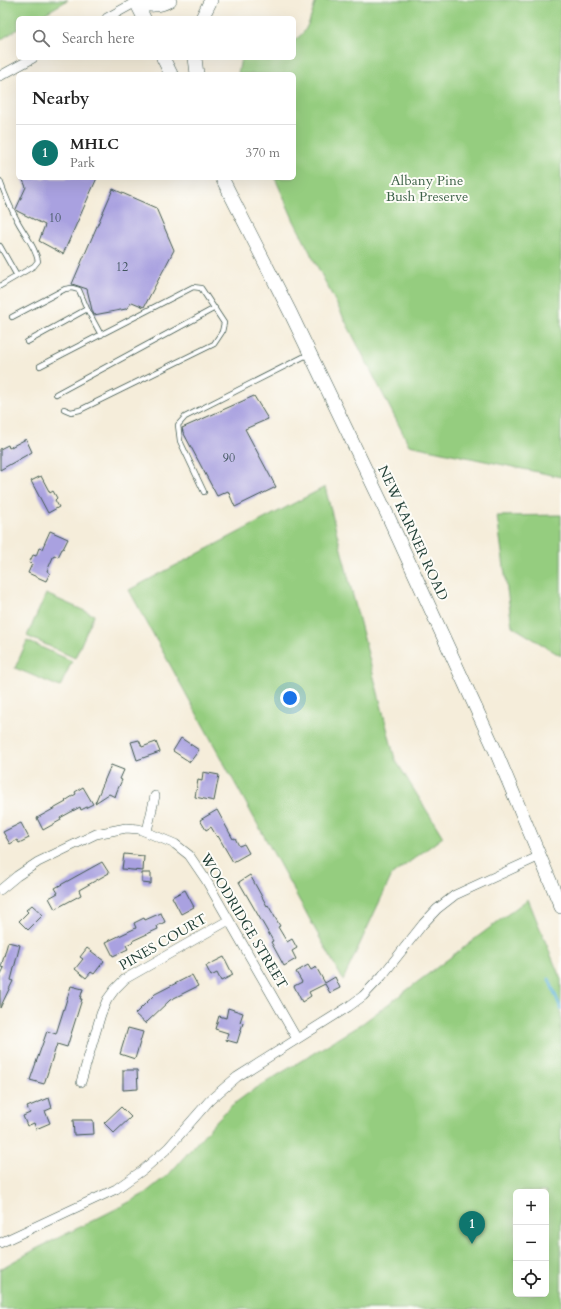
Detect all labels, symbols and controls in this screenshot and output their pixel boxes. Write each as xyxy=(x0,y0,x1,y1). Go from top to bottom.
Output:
search box xyxy=(16,16,296,60)
icon: search xyxy=(30,27,52,49)
text: Search here xyxy=(62,28,135,48)
text: Nearby xyxy=(32,87,89,110)
text: MHLC xyxy=(70,134,119,154)
text: 1 xyxy=(42,144,48,162)
text: 370 m xyxy=(246,144,280,162)
text: Park xyxy=(70,154,95,172)
park label: Albany Pine Bush Preserve xyxy=(386,171,468,206)
house number: 10 xyxy=(49,210,61,226)
house number: 12 xyxy=(116,259,128,275)
house number: 90 xyxy=(223,450,235,466)
street label: NEW KARNER ROAD xyxy=(373,462,453,604)
your location xyxy=(280,688,300,708)
street label: WOODRIDGE STREET xyxy=(195,849,292,992)
street label: PINES COURT xyxy=(116,909,210,975)
map controls xyxy=(513,1189,549,1297)
button: + xyxy=(513,1189,549,1225)
pin: 1 xyxy=(459,1211,485,1244)
button: − xyxy=(513,1225,549,1261)
button: locate xyxy=(513,1261,549,1297)

